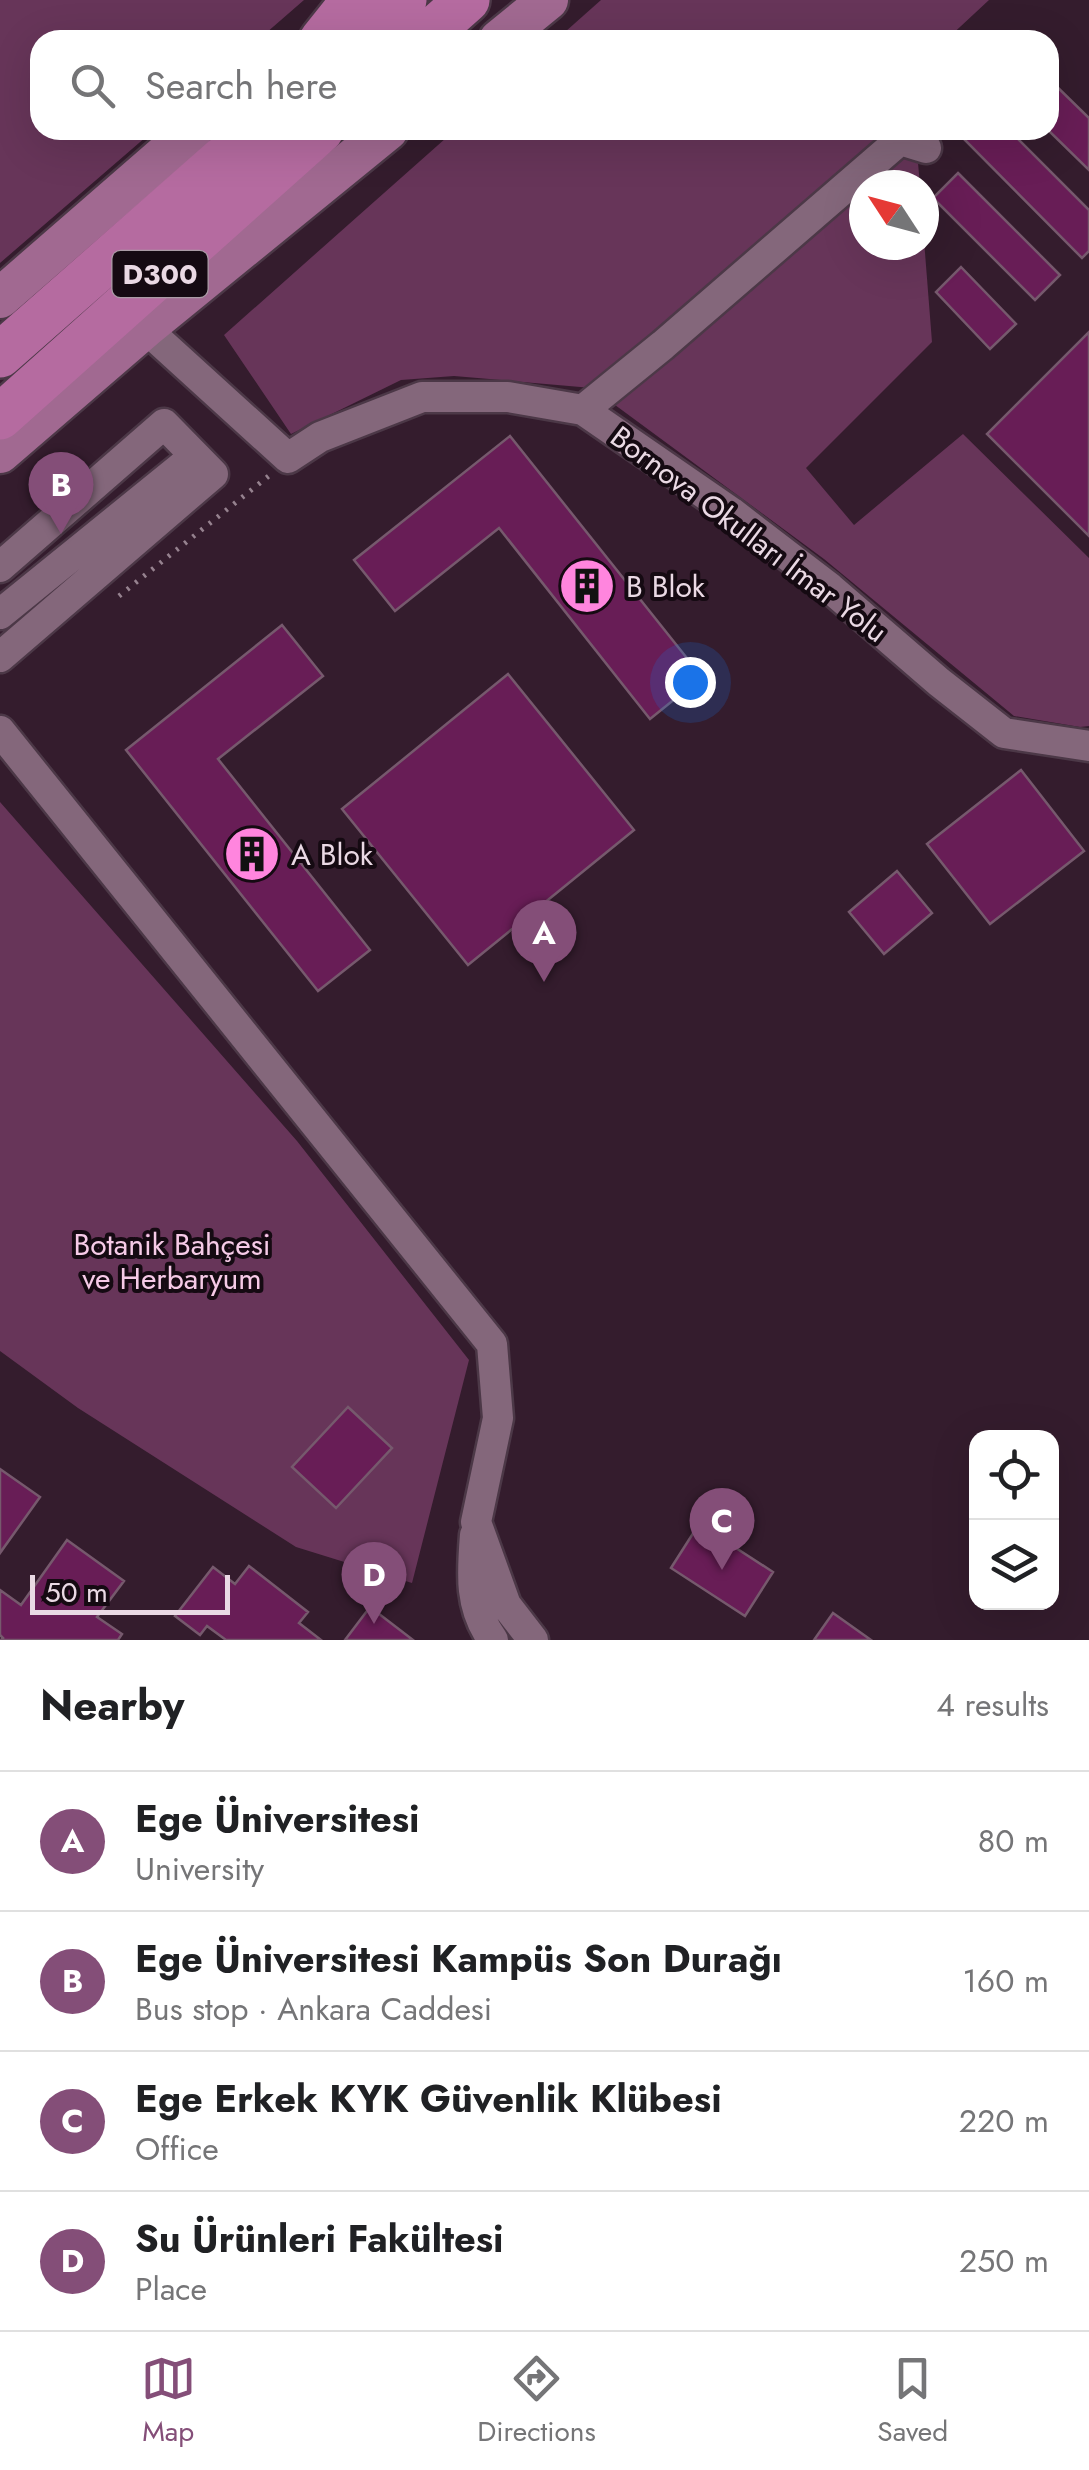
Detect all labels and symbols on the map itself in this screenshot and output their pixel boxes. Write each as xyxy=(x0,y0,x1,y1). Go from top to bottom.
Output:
north arrow xyxy=(849,170,939,260)
road number: D300 xyxy=(112,251,208,297)
street label: Bornova Okulları İmar Yolu xyxy=(602,416,896,652)
pin: B xyxy=(28,452,94,534)
building icon: B Blok xyxy=(557,556,617,616)
place label: B Blok xyxy=(626,565,706,608)
your location xyxy=(665,657,716,708)
building icon: A Blok xyxy=(222,824,282,884)
place label: A Blok xyxy=(291,833,374,876)
pin: A xyxy=(512,900,576,982)
park label: Botanik Bahçesi ve Herbaryum xyxy=(73,1223,271,1300)
pin: C xyxy=(690,1488,754,1570)
pin: D xyxy=(342,1542,406,1624)
scale bar xyxy=(30,1570,230,1614)

